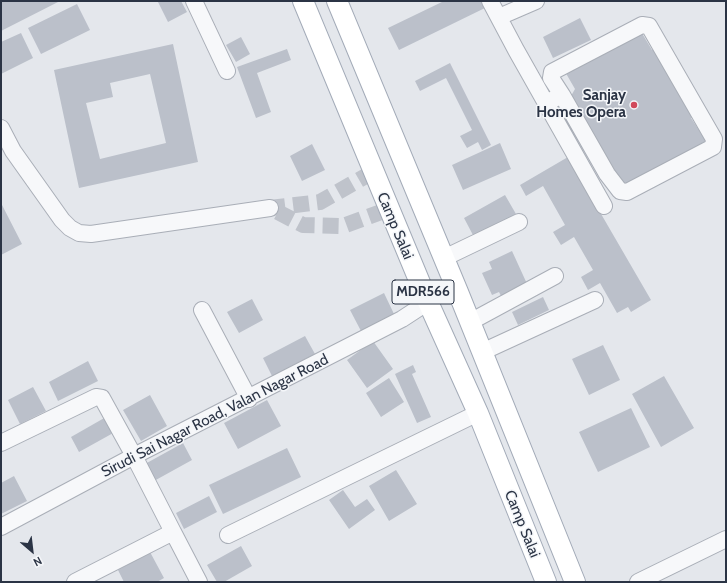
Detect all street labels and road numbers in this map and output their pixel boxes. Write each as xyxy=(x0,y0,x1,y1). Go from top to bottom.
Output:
street label: Camp Salai xyxy=(373,190,417,262)
road number: MDR566 xyxy=(392,280,454,304)
street label: Sirudi Sai Nagar Road, Valan Nagar Road xyxy=(98,351,332,481)
street label: Camp Salai xyxy=(500,488,544,560)

